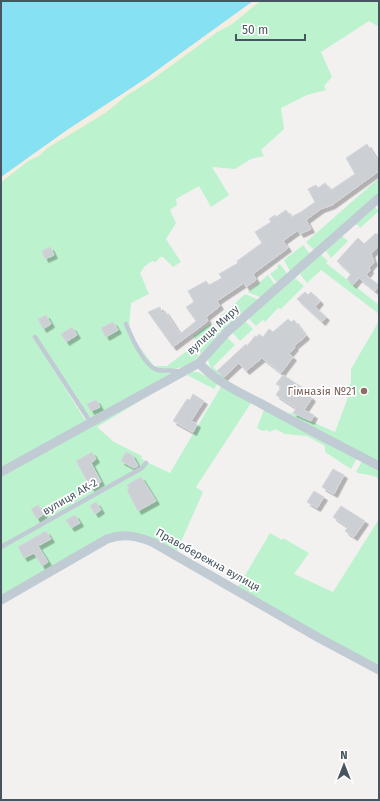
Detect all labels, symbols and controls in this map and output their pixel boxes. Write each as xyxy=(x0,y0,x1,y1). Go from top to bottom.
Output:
scale bar xyxy=(236,16,305,42)
text: 50 m xyxy=(242,23,268,37)
street label: вулиця Миру xyxy=(184,302,242,358)
place label: Гімназія №21 xyxy=(288,385,356,398)
marker: Гімназія №21 xyxy=(359,386,369,396)
street label: вулиця АК-2 xyxy=(40,476,100,518)
street label: Правобережна вулиця xyxy=(154,526,262,594)
north arrow xyxy=(324,745,364,785)
text: N xyxy=(340,749,348,762)

